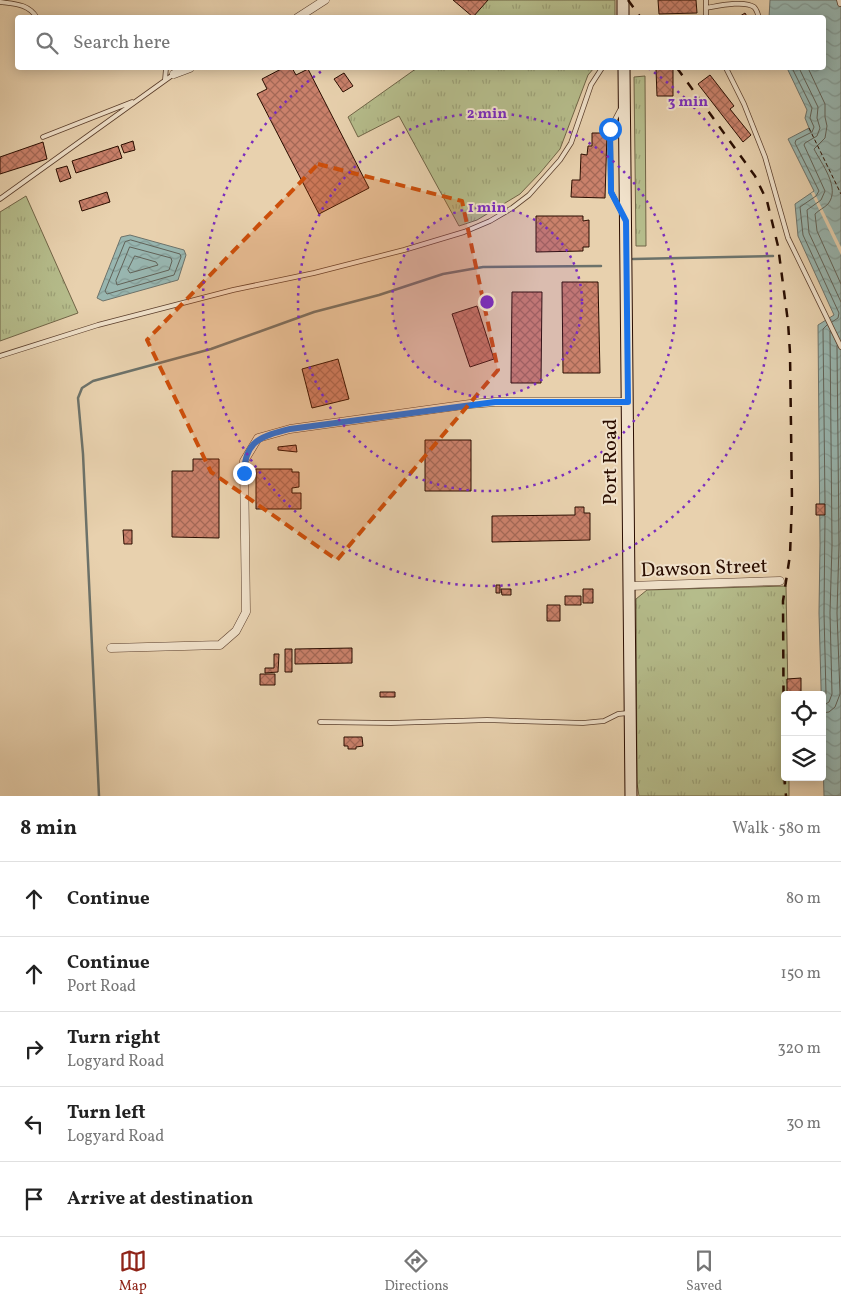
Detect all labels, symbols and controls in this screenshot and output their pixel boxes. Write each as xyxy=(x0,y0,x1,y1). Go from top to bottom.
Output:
search box xyxy=(15,15,826,70)
icon: search xyxy=(33,29,61,57)
text: Search here xyxy=(73,30,170,56)
text: 3 min xyxy=(668,92,708,113)
text: 2 min xyxy=(467,104,507,125)
route start xyxy=(599,118,622,141)
text: 1 min xyxy=(468,198,506,219)
centre of rings xyxy=(478,293,496,311)
street label: Port Road xyxy=(597,419,625,505)
route end xyxy=(233,462,256,485)
street label: Dawson Street xyxy=(640,553,768,585)
map controls xyxy=(781,691,826,781)
button: locate xyxy=(781,691,826,736)
button: layers xyxy=(781,736,826,781)
text: 8 min xyxy=(20,814,77,843)
text: Walk · 580 m xyxy=(732,818,821,840)
icon: ahead xyxy=(20,885,48,913)
text: Continue xyxy=(67,886,150,912)
text: 80 m xyxy=(786,888,821,910)
text: Continue xyxy=(67,950,150,976)
icon: ahead xyxy=(20,960,48,988)
text: 150 m xyxy=(780,963,821,985)
text: Port Road xyxy=(67,976,136,998)
text: Turn right xyxy=(67,1025,160,1051)
icon: right xyxy=(20,1035,48,1063)
text: 320 m xyxy=(777,1038,821,1060)
text: Logyard Road xyxy=(67,1051,164,1073)
text: Turn left xyxy=(67,1100,146,1126)
icon: left xyxy=(20,1110,48,1138)
text: 30 m xyxy=(786,1113,821,1135)
text: Logyard Road xyxy=(67,1126,164,1148)
icon: arrive xyxy=(20,1185,48,1213)
text: Arrive at destination xyxy=(67,1186,253,1212)
tab: Map xyxy=(119,1247,147,1296)
tab: Directions xyxy=(384,1247,449,1296)
tab: Saved xyxy=(686,1247,722,1296)

